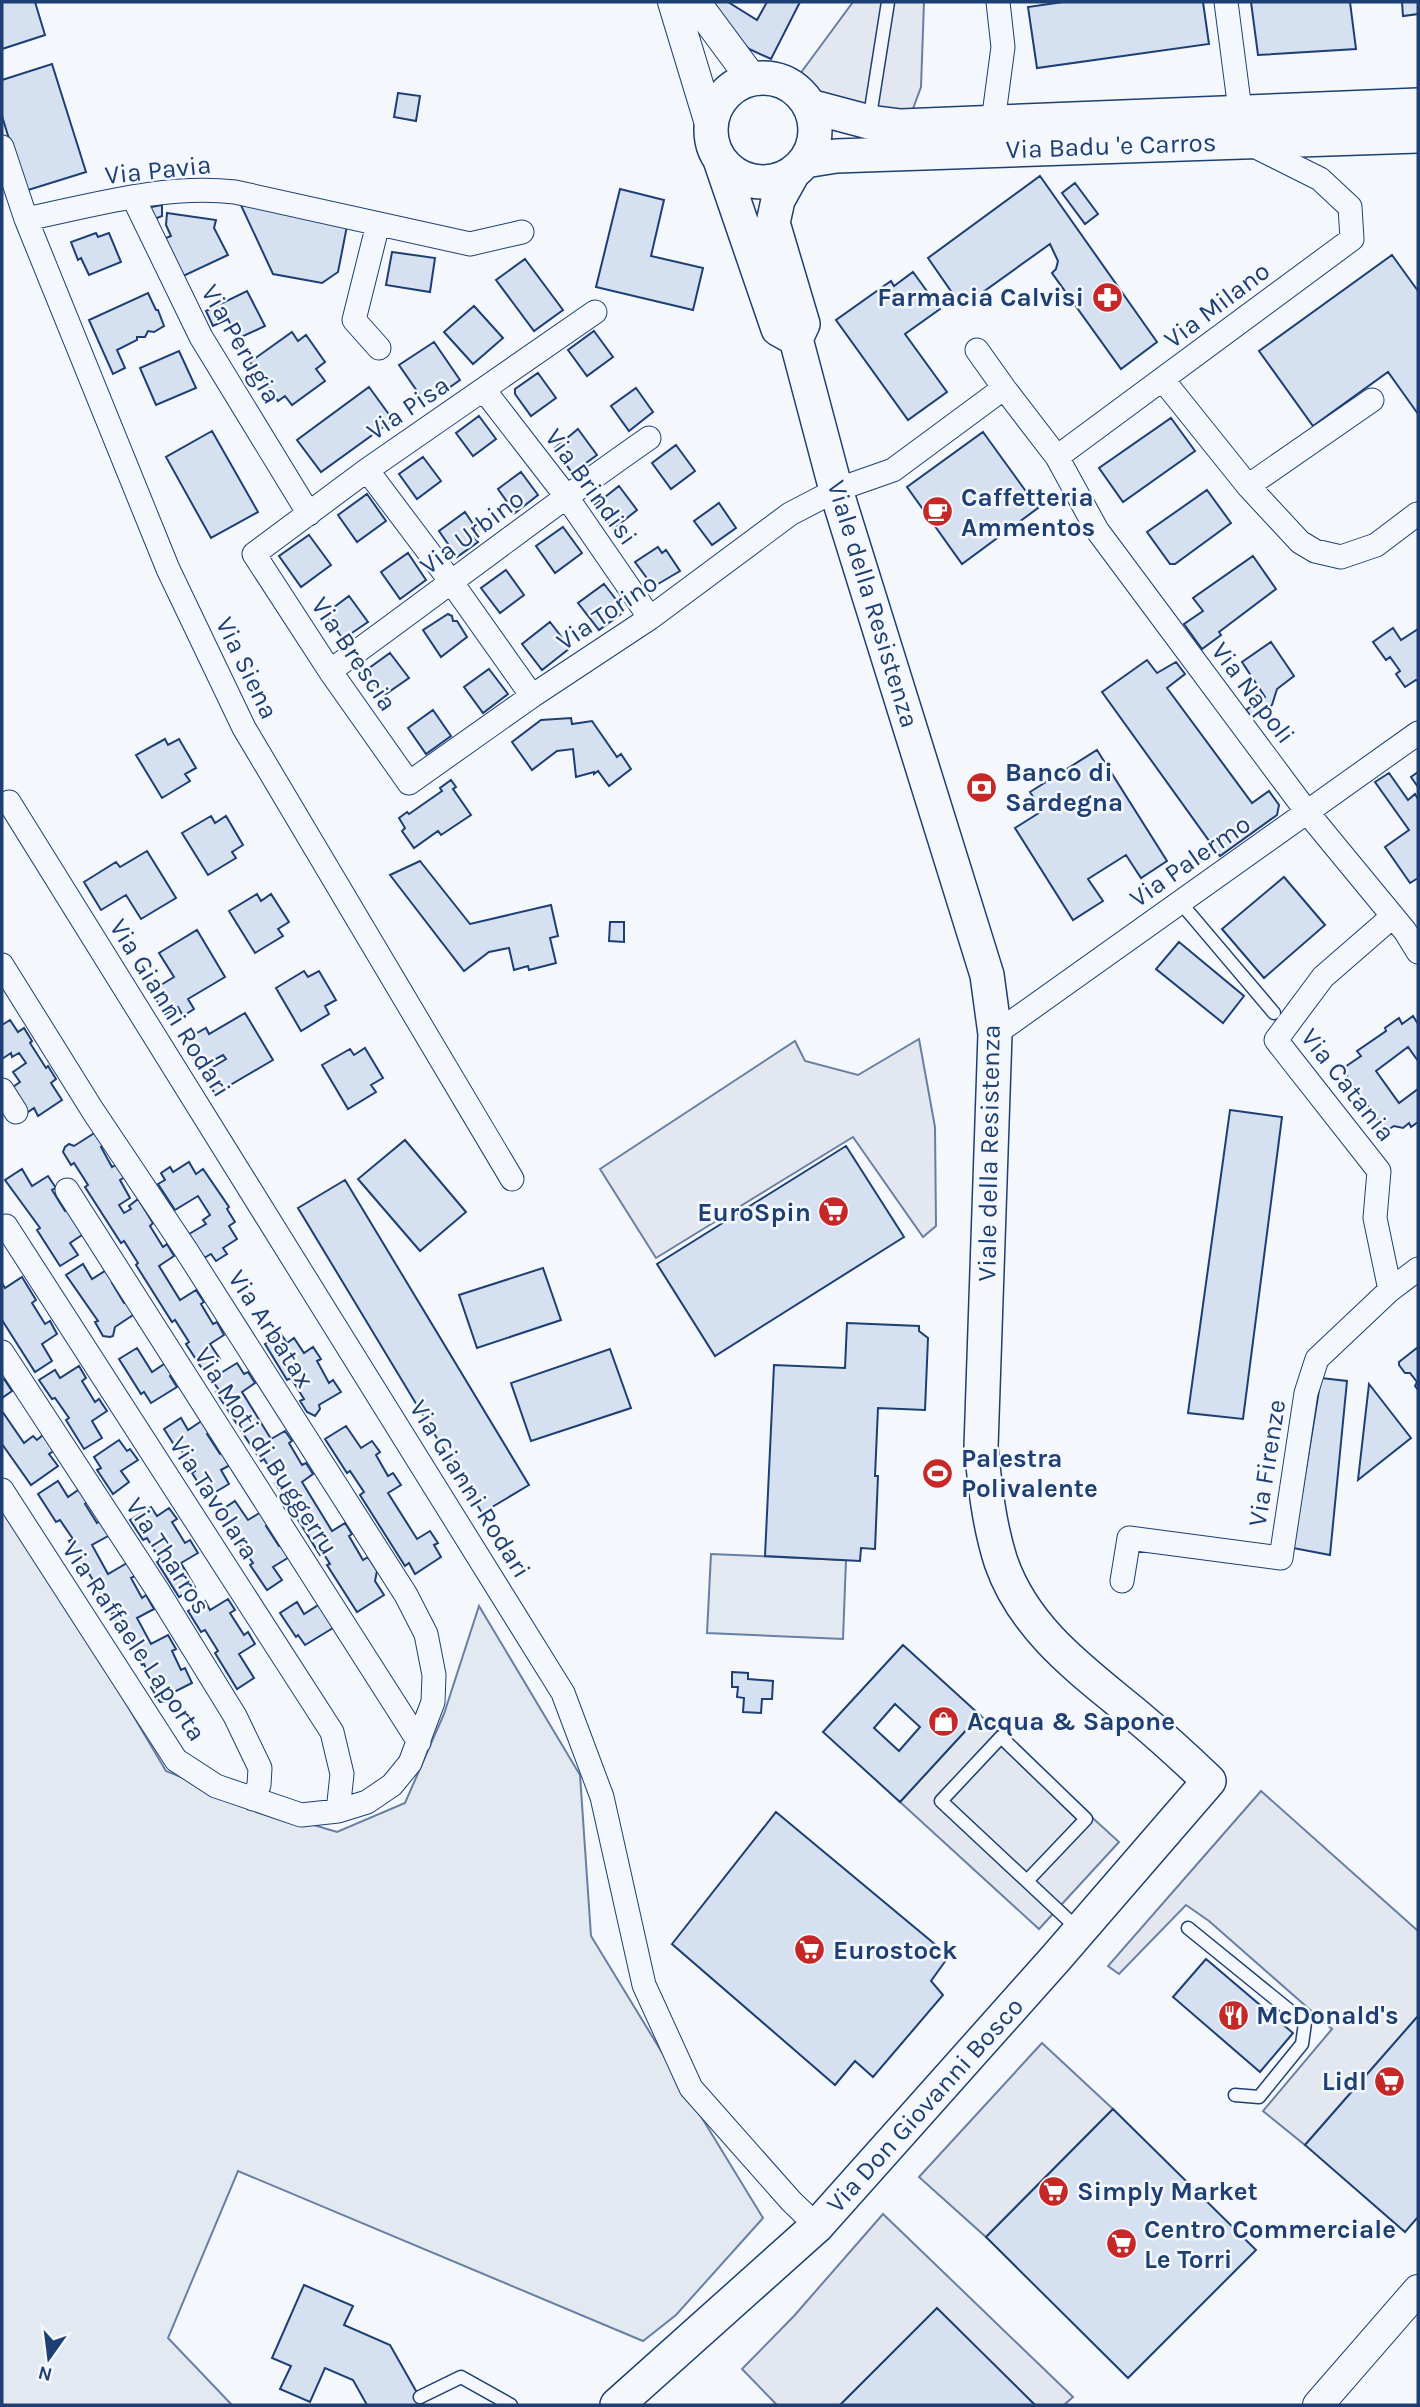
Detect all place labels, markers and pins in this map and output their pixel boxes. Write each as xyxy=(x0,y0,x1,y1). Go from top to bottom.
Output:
pharmacy icon: Farmacia Calvisi xyxy=(1090,280,1124,314)
place label: Farmacia Calvisi xyxy=(877,282,1084,313)
place label: Caffetteria Ammentos xyxy=(961,482,1095,543)
cafe icon: Caffetteria Ammentos xyxy=(921,495,955,529)
place label: Banco di Sardegna xyxy=(1005,757,1123,818)
bank icon: Banco di Sardegna xyxy=(965,770,999,804)
supermarket icon: EuroSpin xyxy=(817,1195,851,1229)
place label: EuroSpin xyxy=(697,1197,811,1228)
place label: Palestra Polivalente xyxy=(961,1443,1098,1504)
sports icon: Palestra Polivalente xyxy=(921,1456,955,1490)
shop icon: Acqua & Sapone xyxy=(927,1704,961,1738)
place label: Acqua & Sapone xyxy=(967,1706,1175,1737)
supermarket icon: Eurostock xyxy=(793,1933,827,1967)
place label: Eurostock xyxy=(833,1935,957,1966)
restaurant icon: McDonald's xyxy=(1216,1998,1250,2032)
place label: McDonald's xyxy=(1256,2000,1399,2031)
supermarket icon: Lidl xyxy=(1373,2064,1407,2098)
place label: Lidl xyxy=(1322,2066,1367,2097)
supermarket icon: Simply Market xyxy=(1037,2174,1071,2208)
place label: Simply Market xyxy=(1077,2176,1258,2207)
place label: Centro Commerciale Le Torri xyxy=(1144,2214,1396,2275)
supermarket icon: Centro Commerciale Le Torri xyxy=(1104,2227,1138,2261)

